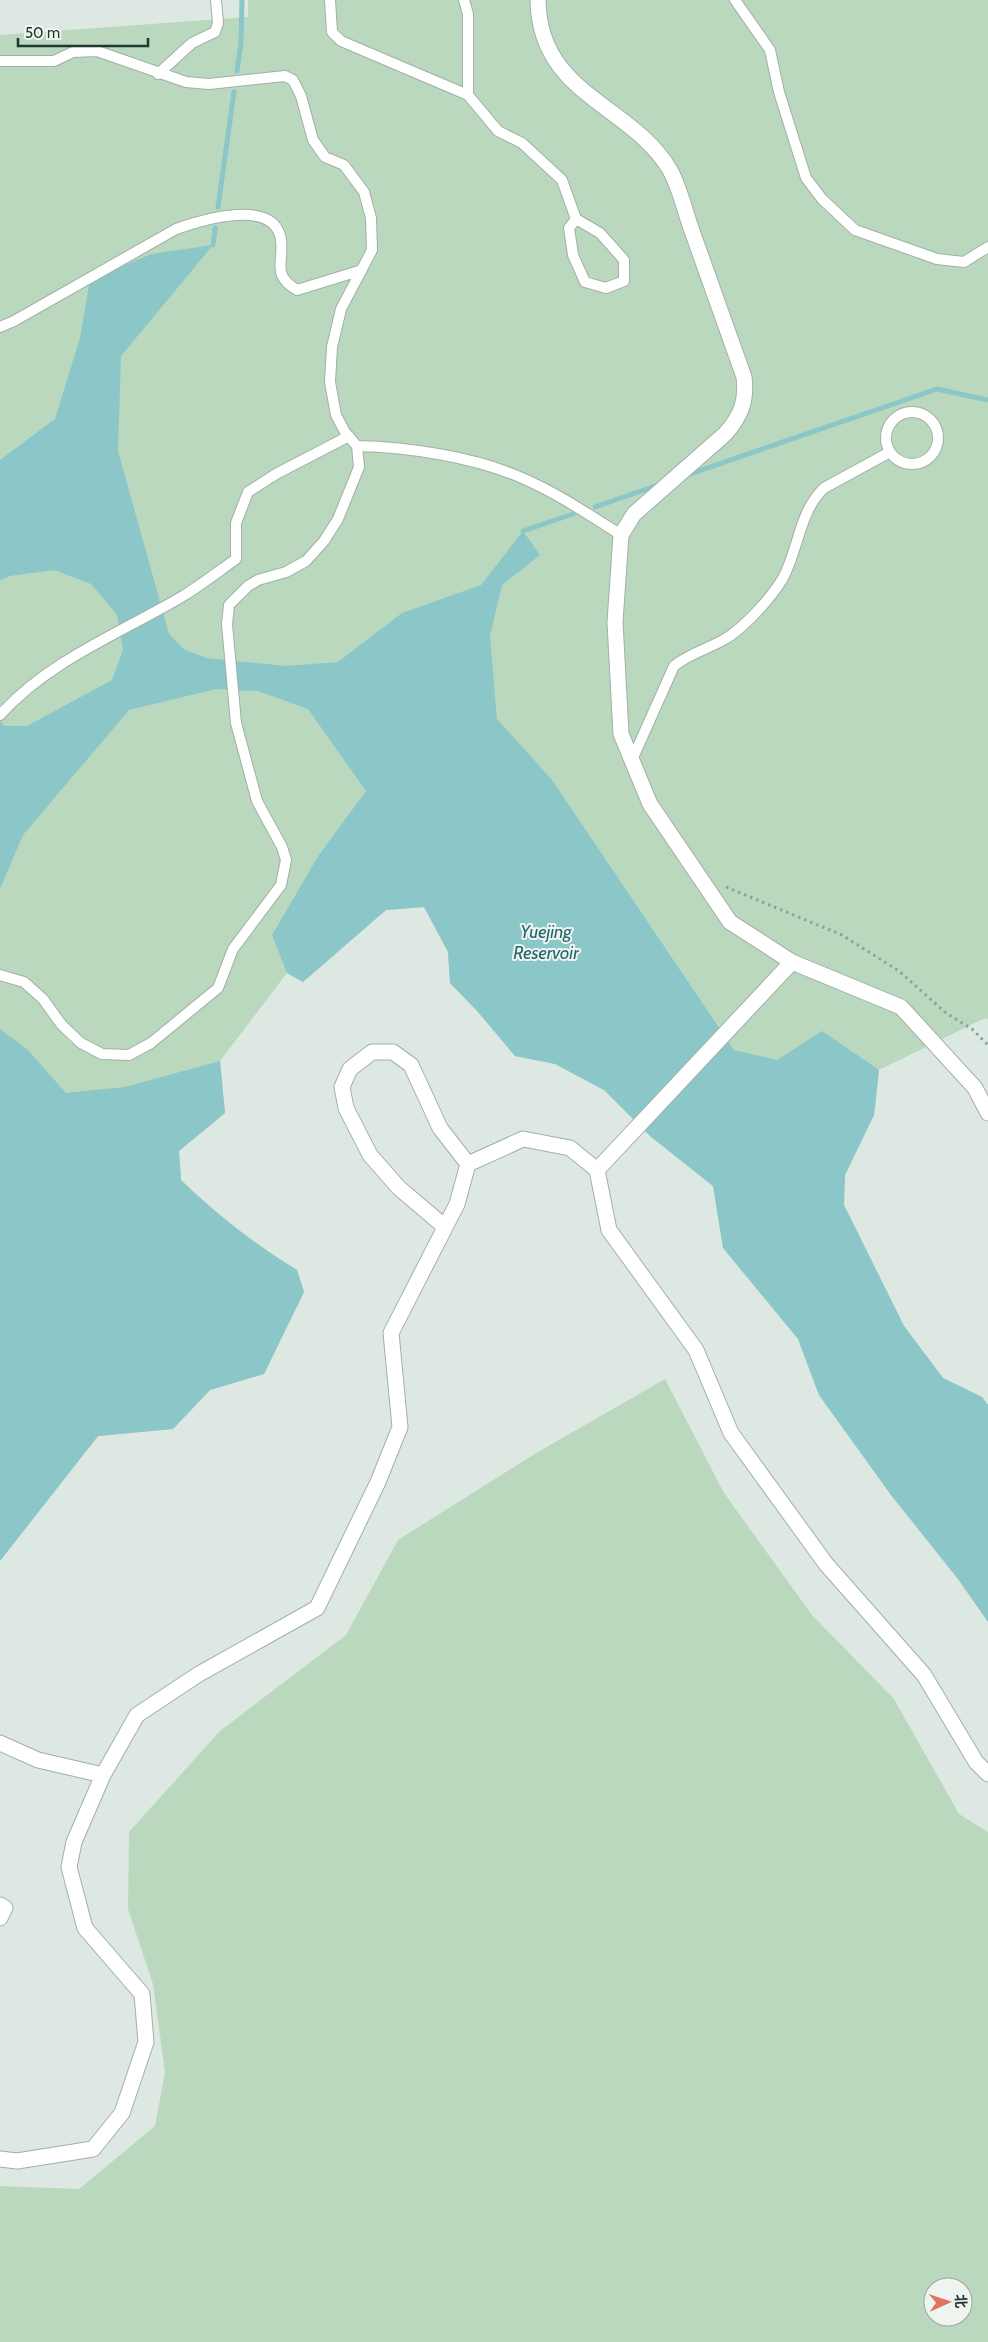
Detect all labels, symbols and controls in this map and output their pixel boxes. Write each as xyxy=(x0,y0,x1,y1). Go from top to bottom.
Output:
scale bar xyxy=(18,15,148,47)
text: 50 m xyxy=(25,24,60,42)
water label: Yuejing Reservoir xyxy=(513,921,580,964)
north arrow xyxy=(923,2277,973,2327)
text: 北 xyxy=(952,2294,970,2309)

